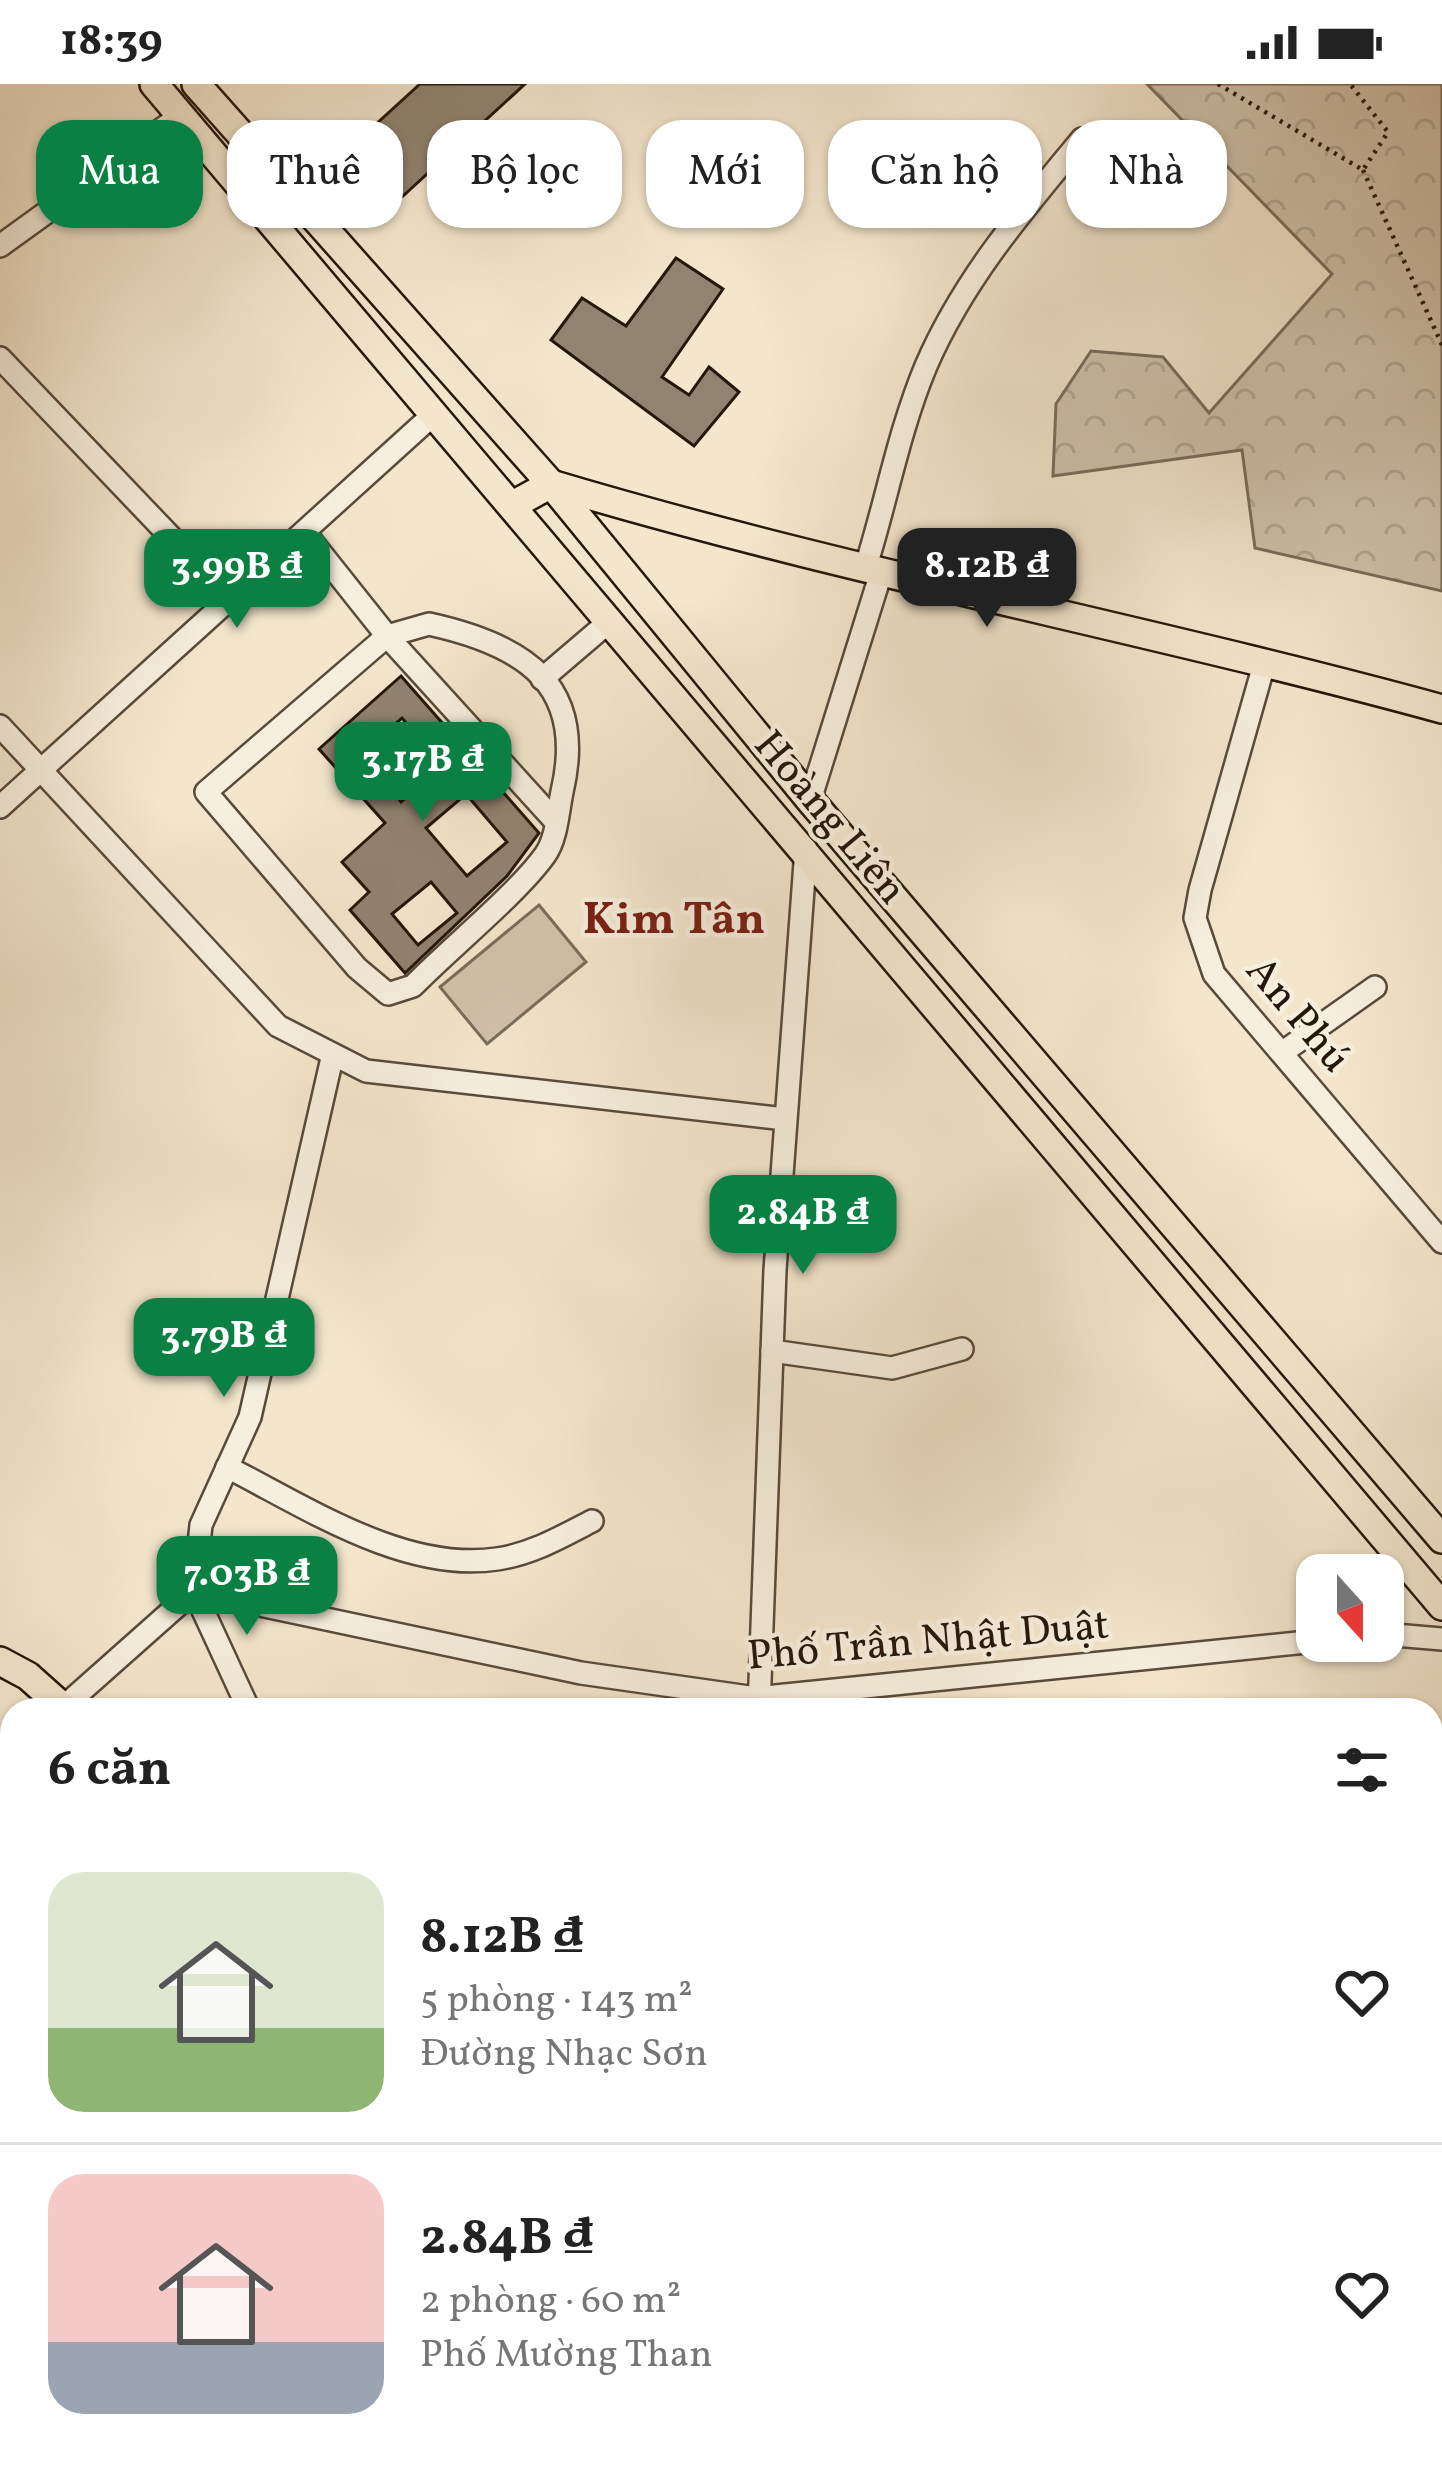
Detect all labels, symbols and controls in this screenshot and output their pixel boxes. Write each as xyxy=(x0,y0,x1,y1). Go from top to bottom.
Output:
text: 18:39 xyxy=(60,11,163,74)
chip: Mua xyxy=(36,120,203,228)
chip: Thuê xyxy=(227,120,403,228)
chip: Bộ lọc xyxy=(427,120,622,228)
chip: Mới xyxy=(646,120,804,228)
chip: Căn hộ xyxy=(828,120,1042,228)
chip: Nhà xyxy=(1066,120,1227,228)
pin: 8.12B ₫ xyxy=(876,528,1098,630)
pin: 3.99B ₫ xyxy=(126,529,348,631)
text: 8.12B ₫ xyxy=(924,540,1050,594)
text: 3.99B ₫ xyxy=(171,541,303,595)
street label: Hoàng Liên xyxy=(738,719,919,919)
pin: 3.17B ₫ xyxy=(312,722,534,824)
text: 3.17B ₫ xyxy=(362,734,484,788)
district label: Kim Tân xyxy=(583,890,765,953)
street label: An Phú xyxy=(1230,945,1363,1087)
pin: 2.84B ₫ xyxy=(692,1175,914,1277)
text: 2.84B ₫ xyxy=(737,1187,869,1241)
pin: 3.79B ₫ xyxy=(113,1298,335,1400)
text: 3.79B ₫ xyxy=(161,1310,287,1364)
pin: 7.03B ₫ xyxy=(136,1536,358,1638)
text: 7.03B ₫ xyxy=(184,1548,310,1602)
north arrow xyxy=(1296,1554,1404,1662)
map controls xyxy=(1296,1554,1404,1662)
street label: Phố Trần Nhật Duật xyxy=(745,1597,1112,1688)
text: 6 căn xyxy=(48,1735,171,1806)
icon: filters xyxy=(1329,1737,1395,1803)
text: 8.12B ₫ xyxy=(420,1903,584,1974)
icon: home xyxy=(144,1920,288,2064)
icon: heart xyxy=(1329,1959,1395,2025)
text: 5 phòng · 143 m² xyxy=(420,1974,693,2028)
text: Đường Nhạc Sơn xyxy=(420,2028,708,2082)
text: 2.84B ₫ xyxy=(420,2204,594,2275)
icon: home xyxy=(144,2222,288,2366)
icon: heart xyxy=(1329,2261,1395,2327)
text: 2 phòng · 60 m² xyxy=(420,2275,681,2329)
text: Phố Mường Than xyxy=(420,2329,713,2383)

